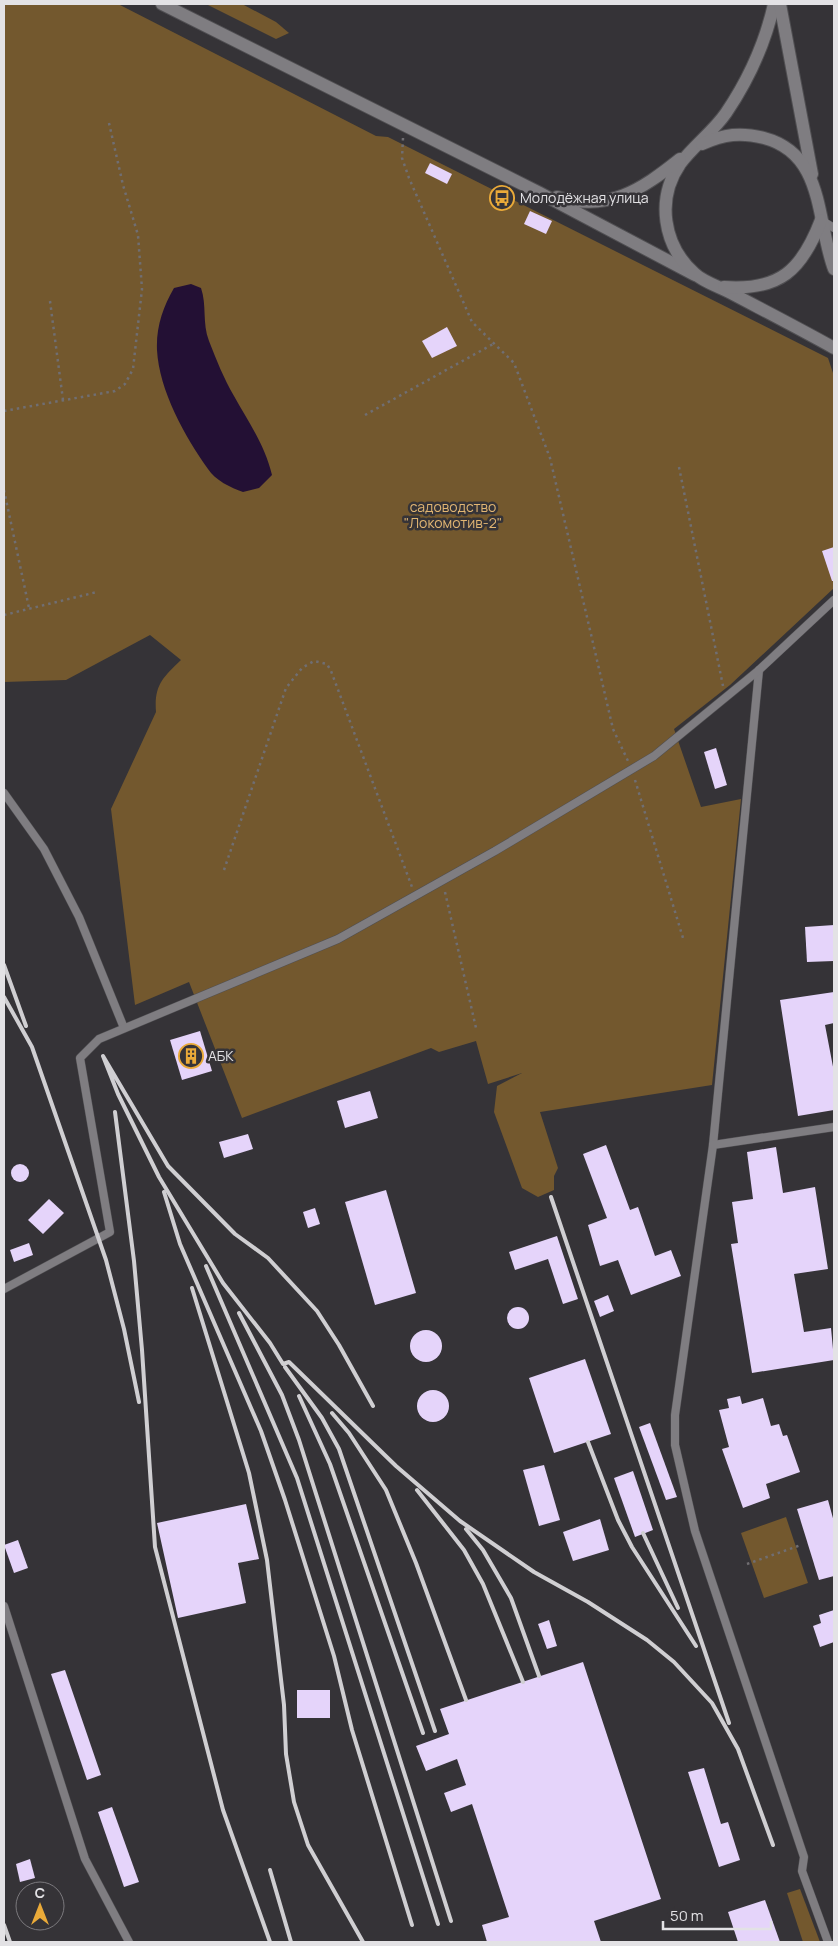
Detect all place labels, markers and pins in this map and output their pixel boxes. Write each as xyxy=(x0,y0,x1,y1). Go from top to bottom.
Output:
bus stop icon: Молодёжная улица xyxy=(489,185,515,211)
place label: Молодёжная улица xyxy=(520,188,649,207)
building icon: АБК xyxy=(178,1043,204,1069)
place label: АБК xyxy=(208,1046,234,1065)

